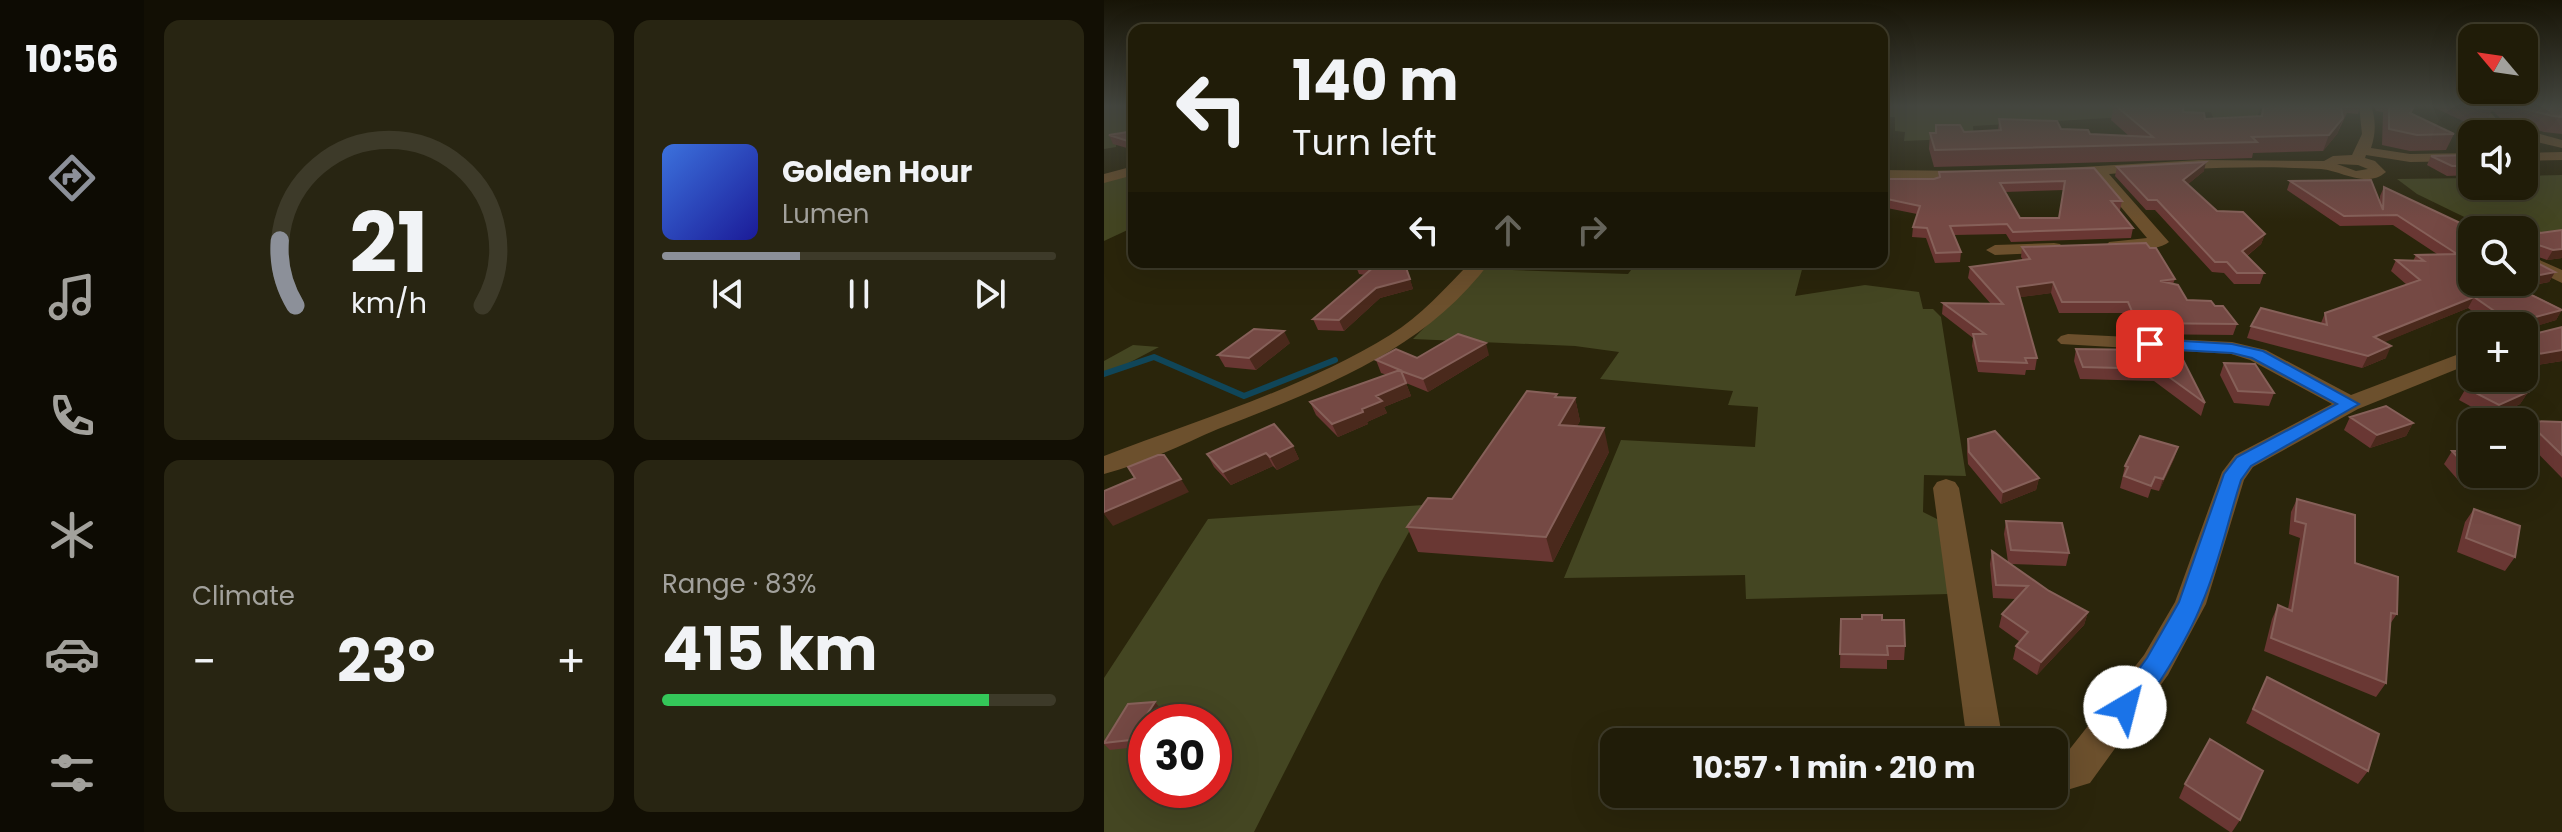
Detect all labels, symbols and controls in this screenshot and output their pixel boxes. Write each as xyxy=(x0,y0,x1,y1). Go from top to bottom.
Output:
north arrow xyxy=(2458,24,2538,104)
map controls xyxy=(2458,24,2538,488)
text: 10:56 xyxy=(25,34,119,85)
text: 140 m xyxy=(1292,41,1459,120)
icon: left xyxy=(1160,56,1264,160)
text: Turn left xyxy=(1292,117,1437,168)
button: sound xyxy=(2458,120,2538,200)
icon: directions xyxy=(44,150,100,206)
text: Golden Hour xyxy=(782,150,972,193)
text: 21 xyxy=(350,184,428,300)
text: Lumen xyxy=(782,196,869,232)
icon: left xyxy=(1402,208,1446,252)
icon: ahead xyxy=(1486,208,1530,252)
icon: right xyxy=(1570,208,1614,252)
button: search xyxy=(2458,216,2538,296)
icon: music xyxy=(44,269,100,325)
icon: previous xyxy=(706,272,750,316)
icon: pause xyxy=(837,272,881,316)
icon: next xyxy=(968,272,1012,316)
text: km/h xyxy=(351,283,427,323)
pin xyxy=(2116,310,2184,378)
button: + xyxy=(2458,312,2538,392)
icon: arrive xyxy=(2128,322,2172,366)
icon: phone xyxy=(44,388,100,444)
button: − xyxy=(2458,408,2538,488)
icon: climate xyxy=(44,507,100,563)
text: Range · 83% xyxy=(662,566,817,602)
text: Climate xyxy=(192,578,295,614)
text: 415 km xyxy=(662,607,878,691)
text: 23° xyxy=(337,619,435,703)
icon: car xyxy=(44,626,100,682)
text: − xyxy=(192,631,216,692)
text: + xyxy=(556,631,586,692)
position arrow xyxy=(2083,665,2167,749)
speed limit sign: 30 xyxy=(1128,704,1232,808)
icon: filters xyxy=(44,745,100,801)
text: 10:57 · 1 min · 210 m xyxy=(1693,746,1975,789)

